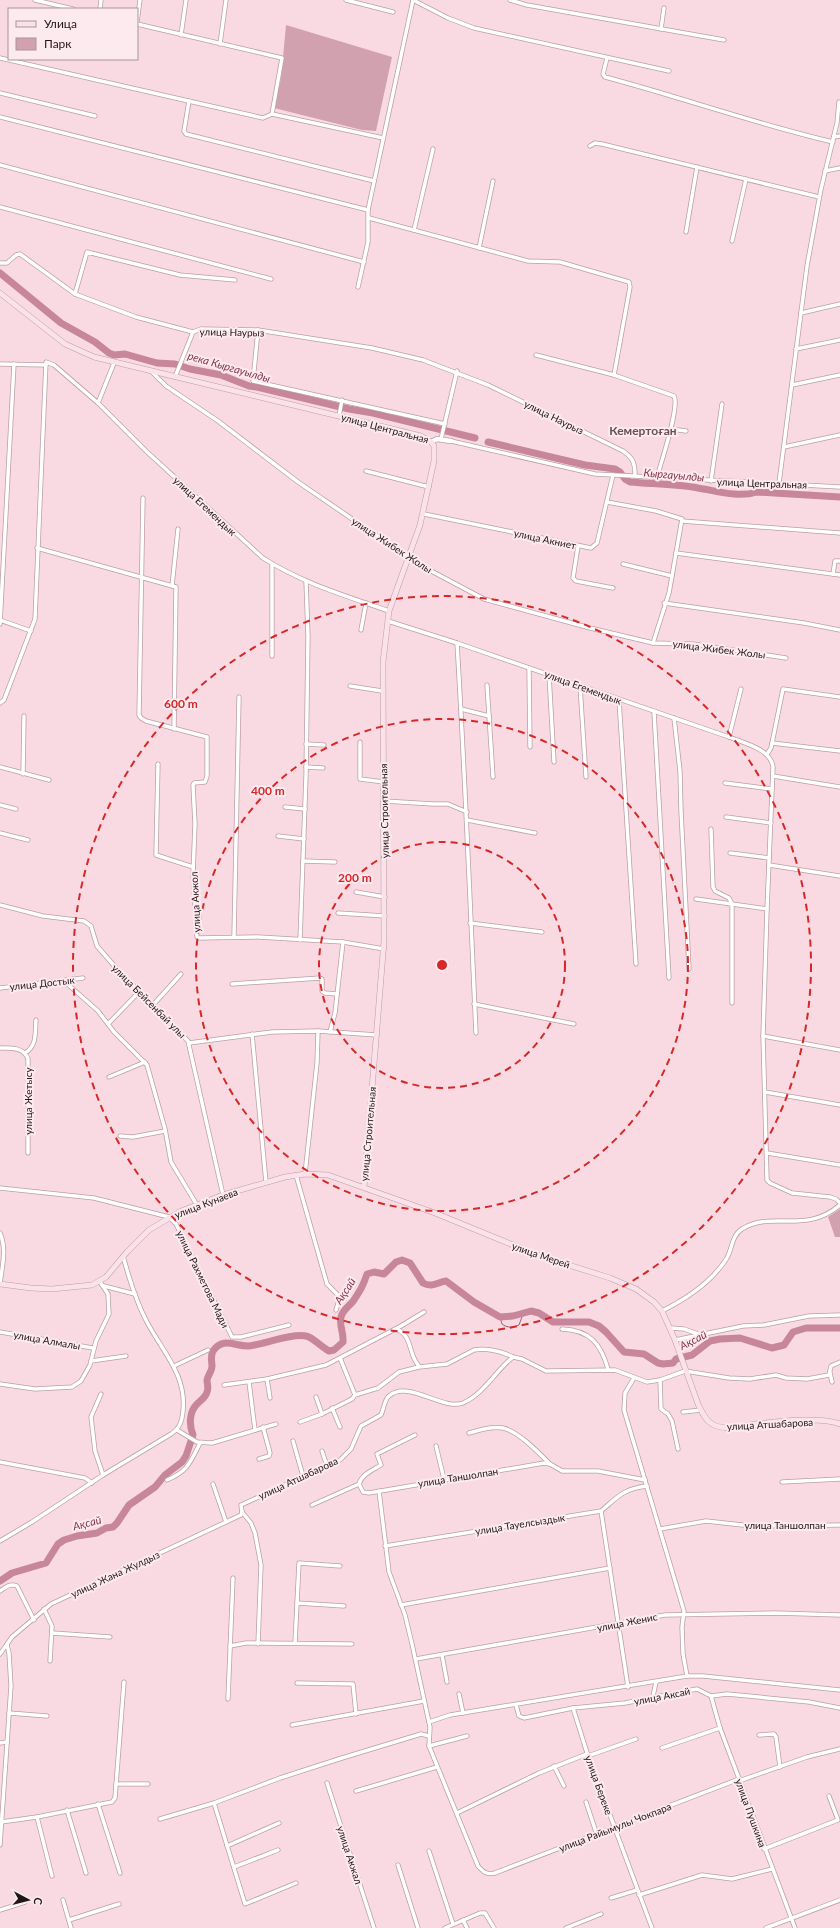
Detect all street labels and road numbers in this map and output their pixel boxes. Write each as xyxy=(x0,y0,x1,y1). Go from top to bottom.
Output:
street label: улица Наурыз xyxy=(200,325,265,339)
street label: улица Наурыз xyxy=(522,397,586,437)
street label: улица Центральная xyxy=(340,411,430,445)
street label: улица Егемендык xyxy=(171,474,239,539)
street label: улица Центральная xyxy=(717,475,807,491)
street label: улица Жибек Жолы xyxy=(350,515,434,575)
street label: улица Акниет xyxy=(513,527,577,551)
street label: улица Жибек Жолы xyxy=(672,637,766,661)
street label: улица Егемендык xyxy=(543,667,624,707)
street label: улица Строительная xyxy=(377,763,391,858)
street label: улица Акжол xyxy=(187,871,203,933)
street label: улица Бейсенбай улы xyxy=(110,962,188,1040)
street label: улица Достык xyxy=(9,974,76,992)
street label: улица Жетысу xyxy=(22,1067,34,1135)
street label: улица Строительная xyxy=(358,1086,378,1182)
street label: улица Кунаева xyxy=(173,1185,239,1221)
street label: улица Рахметова Мади xyxy=(174,1228,232,1330)
street label: улица Мерей xyxy=(510,1239,572,1271)
street label: улица Алмалы xyxy=(13,1328,81,1352)
street label: улица Атшабарова xyxy=(727,1416,813,1432)
street label: улица Атшабарова xyxy=(256,1454,340,1502)
street label: улица Таншолпан xyxy=(417,1465,499,1489)
street label: улица Тауелсыздык xyxy=(474,1511,567,1537)
street label: улица Таншолпан xyxy=(744,1519,826,1531)
street label: улица Жана Жулдыз xyxy=(69,1548,162,1600)
street label: улица Женис xyxy=(596,1610,658,1634)
street label: улица Аксай xyxy=(633,1685,691,1707)
street label: улица Береке xyxy=(583,1754,615,1816)
street label: улица Пушкина xyxy=(733,1777,769,1849)
street label: улица Райымулы Чокпара xyxy=(557,1800,673,1854)
street label: улица Акжал xyxy=(335,1824,365,1886)

